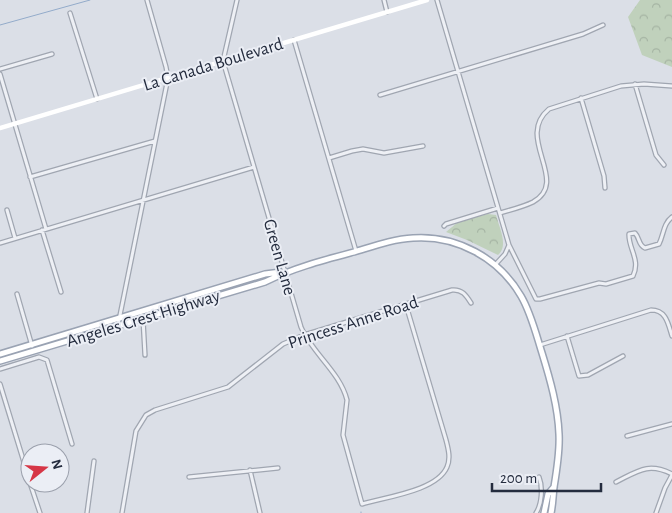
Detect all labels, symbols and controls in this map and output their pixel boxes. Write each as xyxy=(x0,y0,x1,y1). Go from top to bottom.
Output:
street label: La Canada Boulevard xyxy=(141,35,285,95)
street label: Green Lane xyxy=(260,217,298,297)
street label: Angeles Crest Highway xyxy=(64,287,222,351)
street label: Princess Anne Road xyxy=(286,293,421,352)
north arrow xyxy=(20,443,70,493)
text: N xyxy=(48,458,65,471)
scale bar xyxy=(492,460,601,492)
text: 200 m xyxy=(500,471,537,486)

